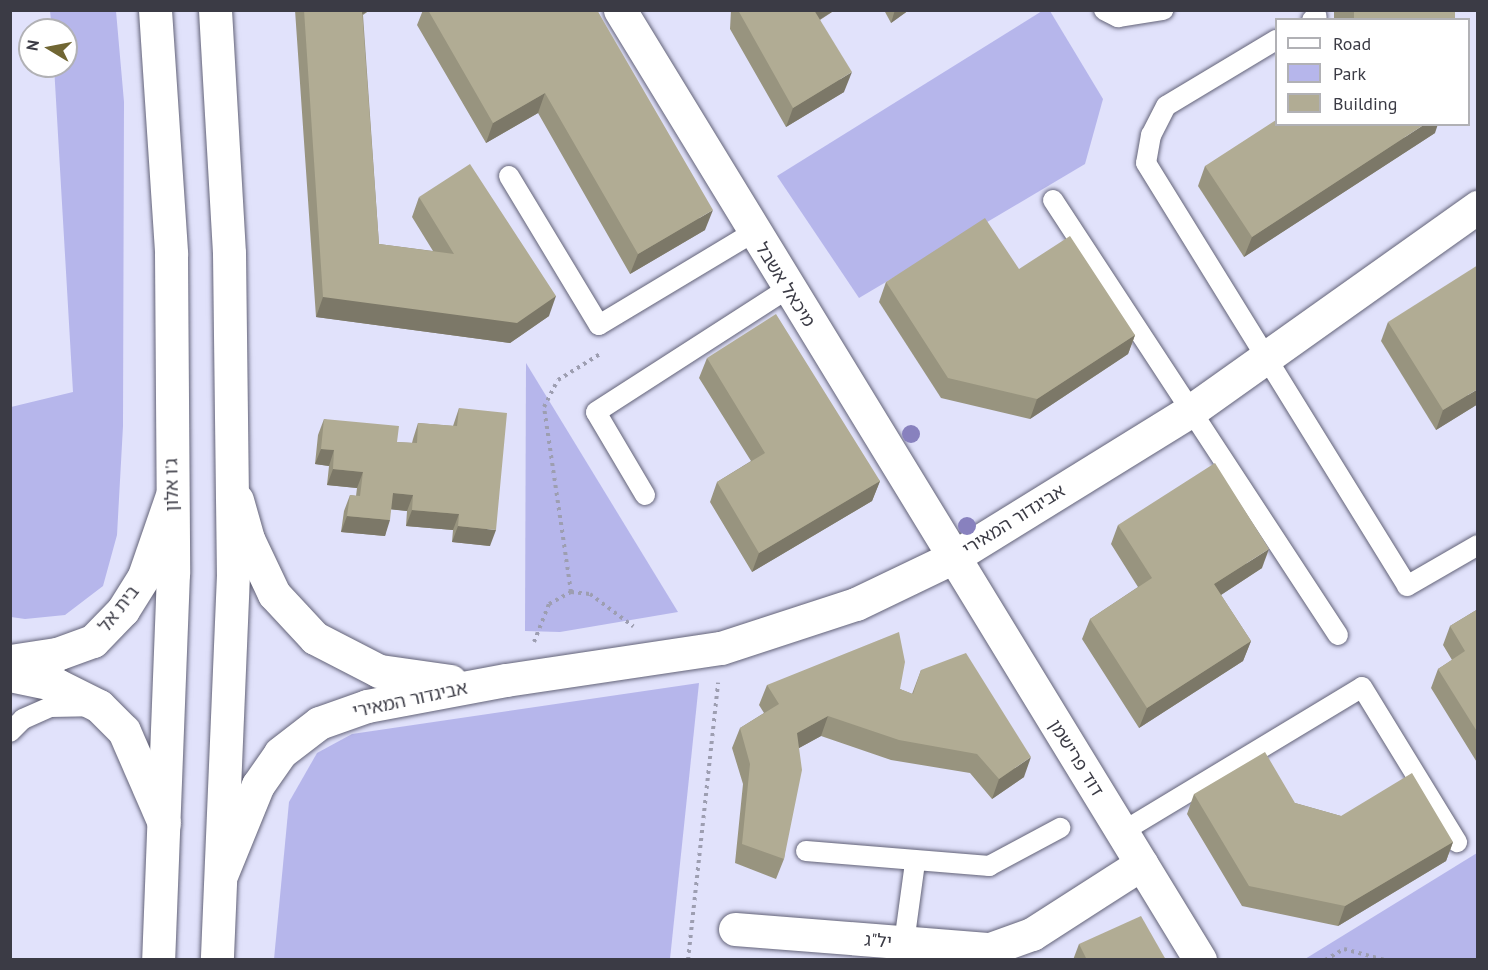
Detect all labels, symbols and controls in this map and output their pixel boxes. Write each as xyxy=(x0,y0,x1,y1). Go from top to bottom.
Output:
north arrow xyxy=(18,18,78,78)
legend xyxy=(1275,18,1470,126)
text: Road xyxy=(1333,32,1371,55)
text: N xyxy=(21,38,43,52)
text: Park xyxy=(1333,62,1366,85)
text: Building xyxy=(1333,92,1397,115)
street label: מיכאל אשבל xyxy=(751,239,819,331)
street label: ג'ו אלון xyxy=(161,458,183,512)
street label: אביגדור המאירי xyxy=(959,480,1069,560)
street label: בית אל xyxy=(94,581,144,637)
street label: אביגדור המאירי xyxy=(351,677,469,723)
street label: דוד פרישמן xyxy=(1044,716,1108,800)
street label: יל"ג xyxy=(863,929,893,953)

